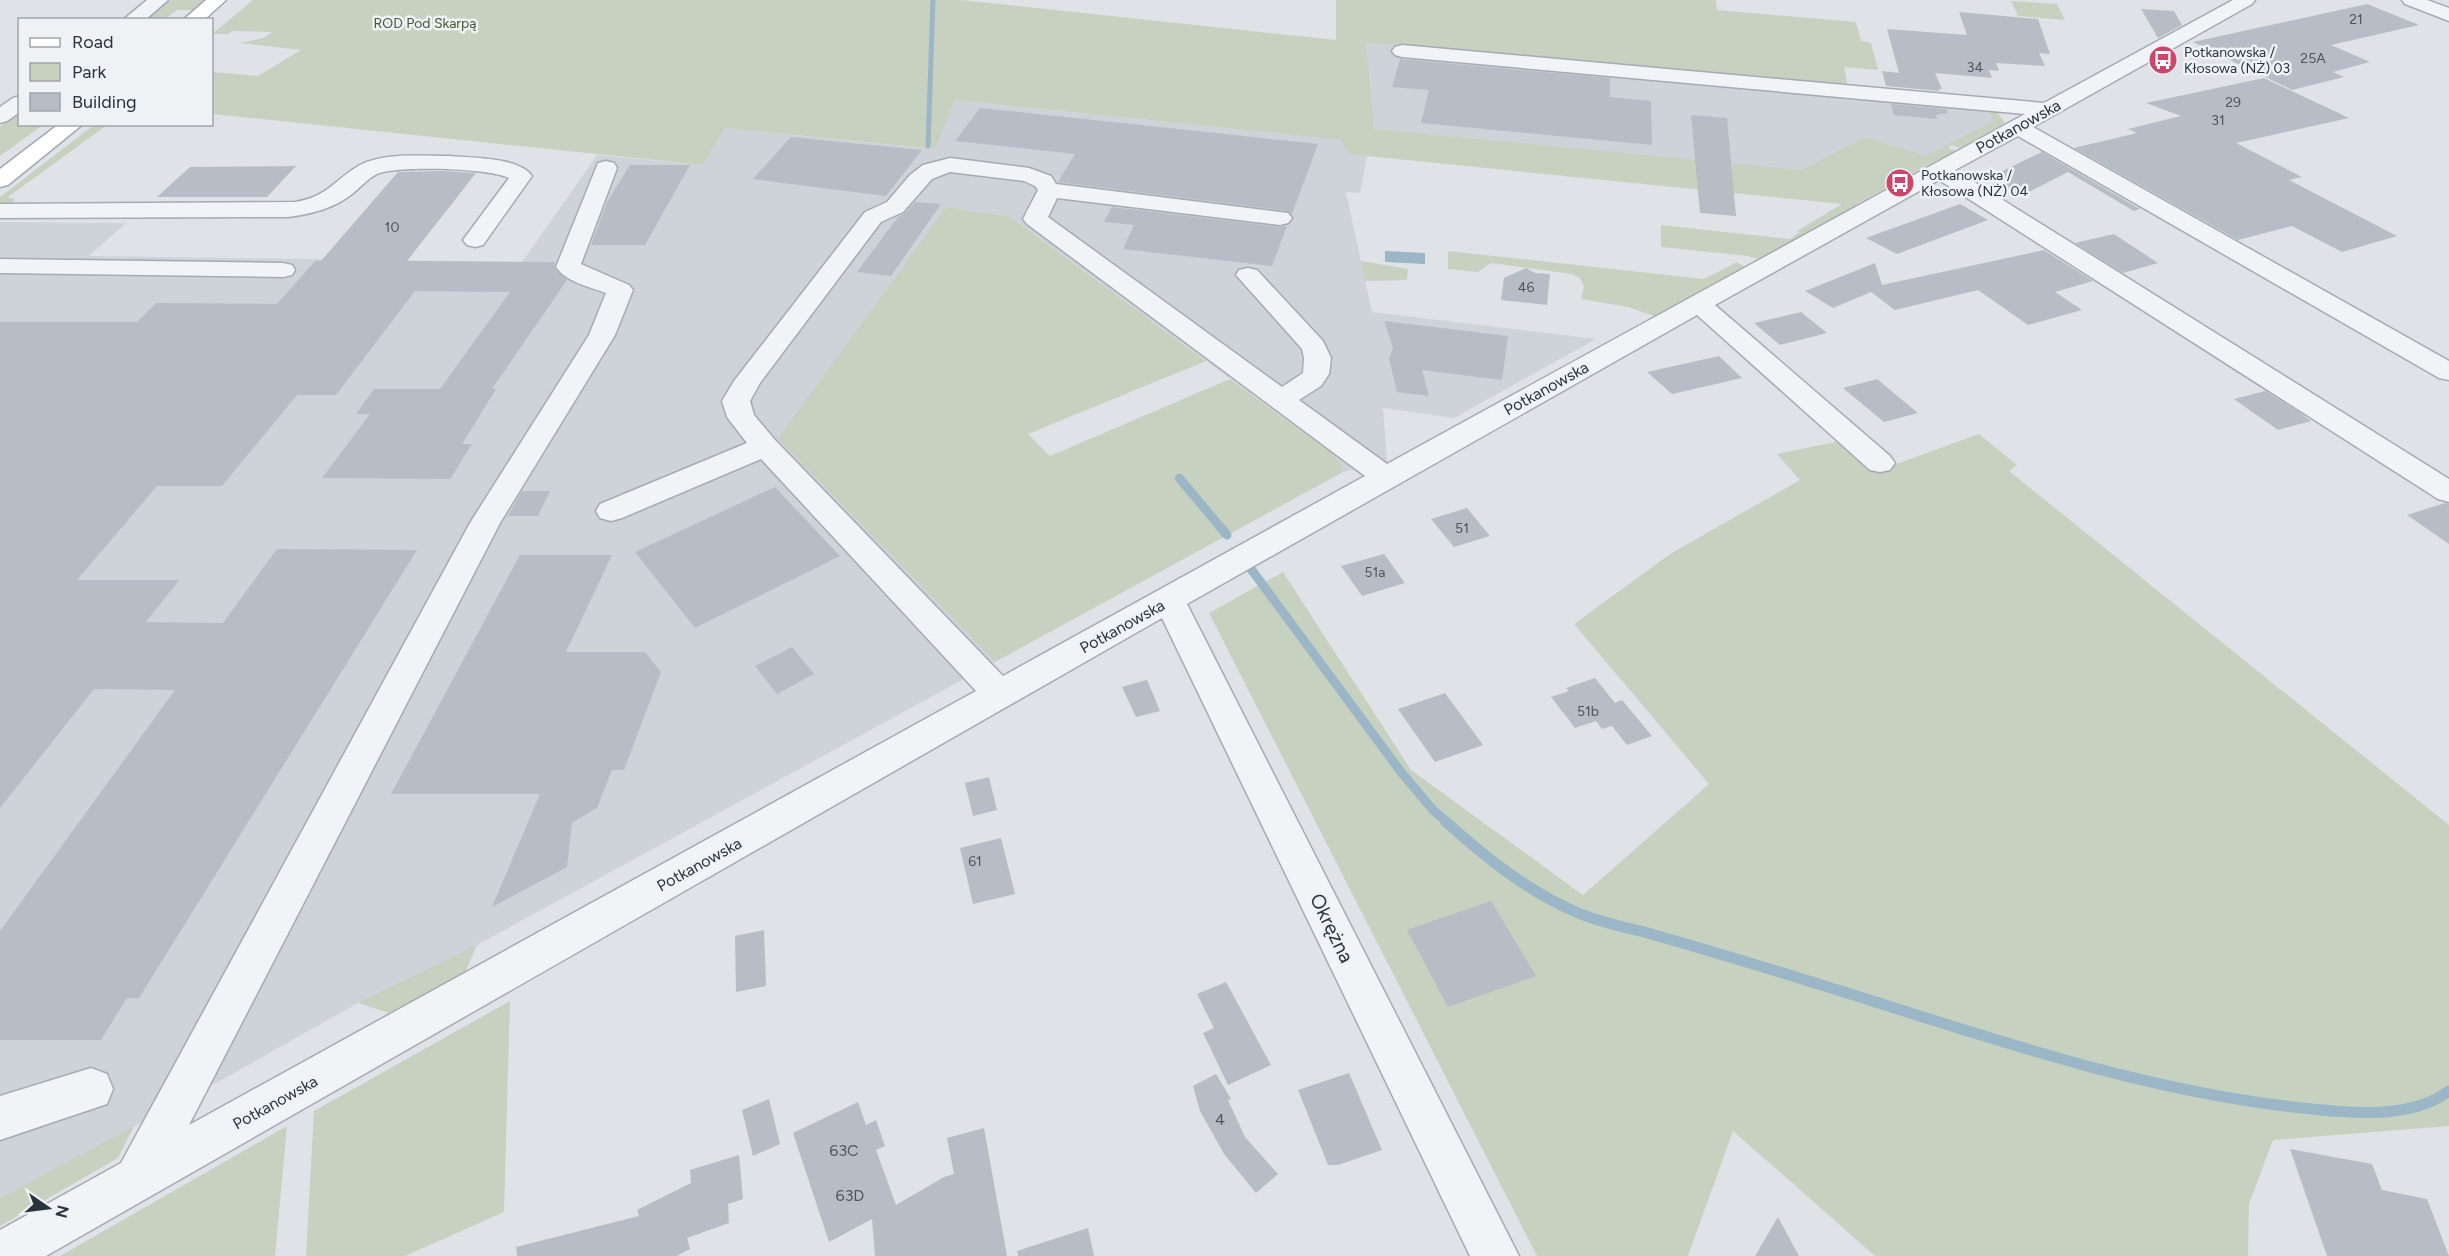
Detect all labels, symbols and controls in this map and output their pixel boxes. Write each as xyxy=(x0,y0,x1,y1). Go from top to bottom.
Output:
house number: 21 xyxy=(2349,11,2363,28)
park label: ROD Pod Skarpą xyxy=(374,15,476,32)
legend xyxy=(18,18,213,126)
text: Road xyxy=(72,31,113,53)
bus stop icon: Potkanowska / Kłosowa (NŻ) 03 xyxy=(2147,44,2179,76)
place label: Potkanowska / Kłosowa (NŻ) 03 xyxy=(2184,44,2290,77)
house number: 25A xyxy=(2300,50,2326,67)
house number: 34 xyxy=(1967,59,1983,76)
text: Park xyxy=(72,61,107,83)
text: Building xyxy=(72,91,137,113)
house number: 29 xyxy=(2225,94,2241,111)
street label: Potkanowska xyxy=(1973,95,2064,158)
house number: 31 xyxy=(2211,112,2225,129)
bus stop icon: Potkanowska / Kłosowa (NŻ) 04 xyxy=(1884,167,1916,199)
place label: Potkanowska / Kłosowa (NŻ) 04 xyxy=(1921,167,2029,200)
house number: 10 xyxy=(385,219,399,236)
house number: 46 xyxy=(1518,279,1534,296)
street label: Potkanowska xyxy=(1501,357,1592,420)
house number: 51 xyxy=(1455,520,1469,537)
house number: 51a xyxy=(1365,564,1385,581)
street label: Potkanowska xyxy=(1077,595,1168,658)
house number: 51b xyxy=(1577,703,1599,720)
street label: Potkanowska xyxy=(654,833,745,896)
house number: 61 xyxy=(968,853,982,870)
street label: Okrężna xyxy=(1305,889,1359,967)
street label: Potkanowska xyxy=(230,1071,321,1134)
house number: 4 xyxy=(1215,1110,1225,1129)
house number: 63C xyxy=(829,1141,859,1160)
north arrow xyxy=(18,1178,78,1238)
house number: 63D xyxy=(836,1186,864,1205)
text: N xyxy=(51,1203,73,1220)

